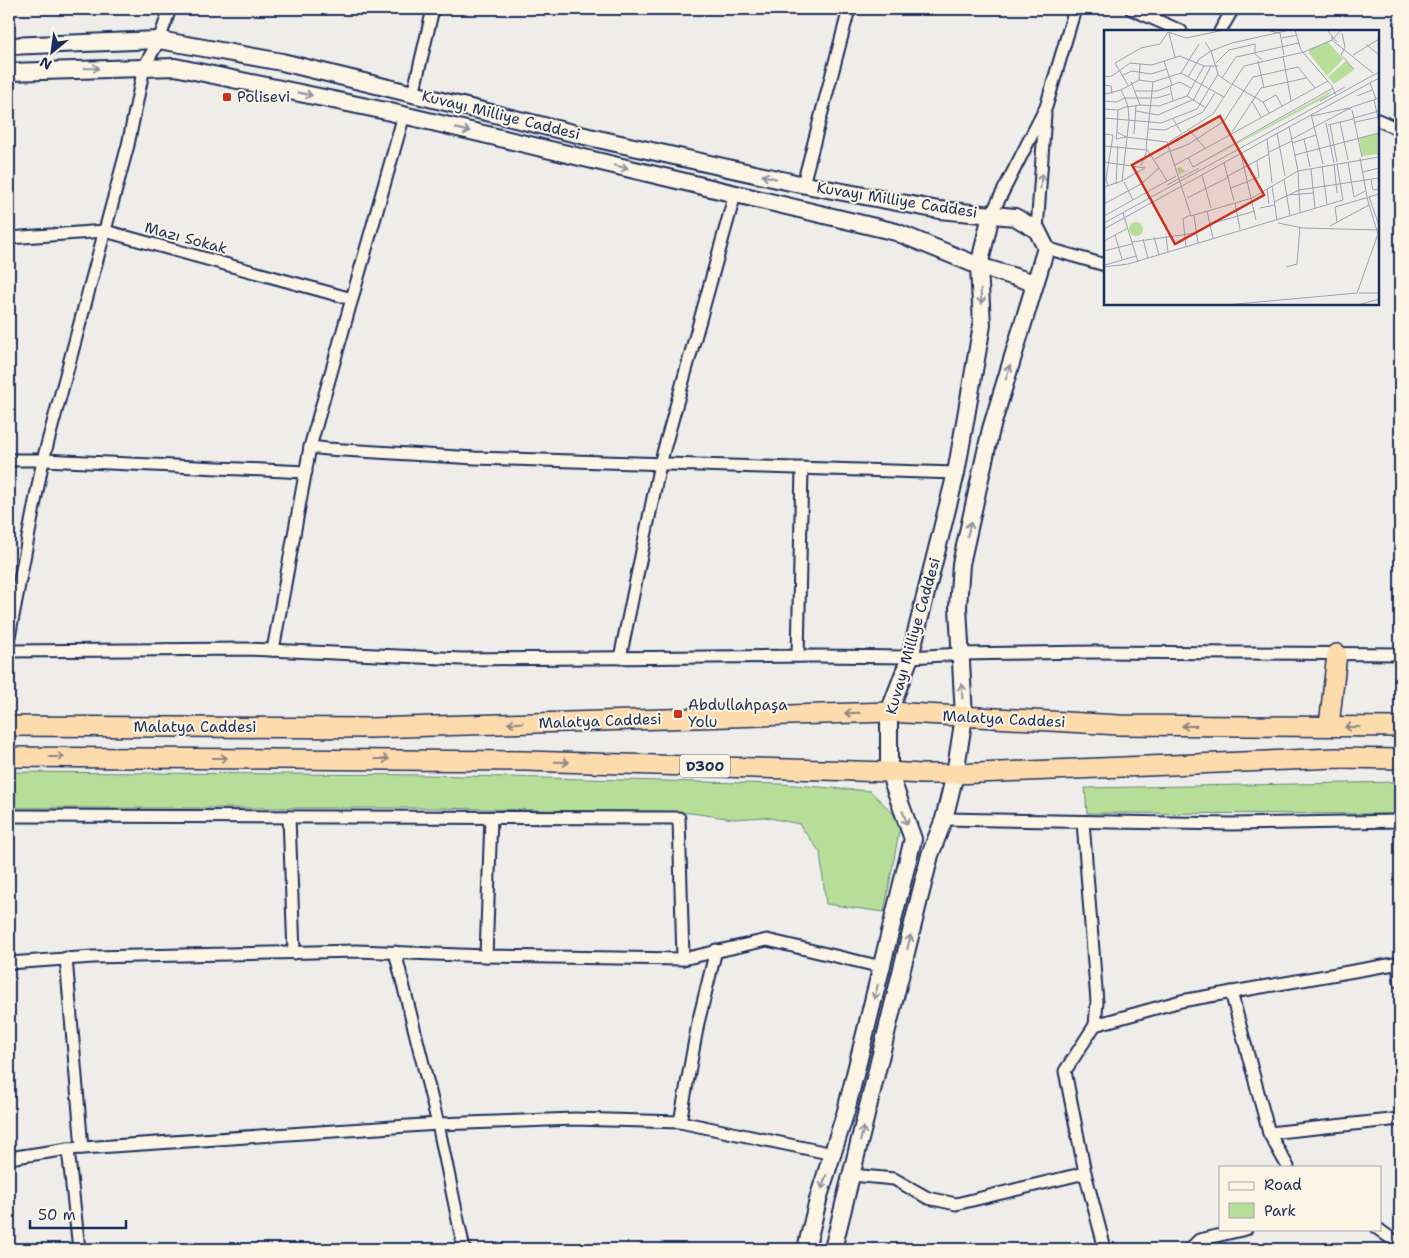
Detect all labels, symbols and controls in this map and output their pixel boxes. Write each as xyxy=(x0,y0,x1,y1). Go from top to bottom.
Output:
north arrow xyxy=(28,28,78,78)
inset map xyxy=(1104,30,1379,305)
text: N xyxy=(36,53,55,74)
one-way arrow xyxy=(84,64,100,73)
street label: Kuvayı Milliye Caddesi xyxy=(420,86,582,144)
place label: Polisevi xyxy=(237,87,290,107)
one-way arrow xyxy=(296,90,312,99)
marker: Polisevi xyxy=(221,91,233,103)
one-way arrow xyxy=(455,126,471,135)
one-way arrow xyxy=(613,163,629,172)
one-way arrow xyxy=(761,172,777,181)
one-way arrow xyxy=(1036,173,1045,189)
street label: Kuvayı Milliye Caddesi xyxy=(815,177,979,223)
street label: Mazı Sokak xyxy=(142,217,230,259)
one-way arrow xyxy=(976,289,985,305)
one-way arrow xyxy=(1004,364,1014,380)
one-way arrow xyxy=(965,522,974,538)
street label: Kuvayı Milliye Caddesi xyxy=(881,555,945,717)
one-way arrow xyxy=(958,683,967,699)
place label: Abdullahpaşa Yolu xyxy=(688,695,788,732)
street label: Malatya Caddesi xyxy=(942,706,1066,732)
marker: Abdullahpaşa Yolu xyxy=(672,708,684,720)
one-way arrow xyxy=(844,708,860,717)
street label: Malatya Caddesi xyxy=(538,709,662,733)
street label: Malatya Caddesi xyxy=(133,717,257,737)
one-way arrow xyxy=(507,719,523,728)
one-way arrow xyxy=(1181,721,1198,731)
one-way arrow xyxy=(1344,722,1360,732)
one-way arrow xyxy=(49,752,65,762)
one-way arrow xyxy=(212,753,228,763)
one-way arrow xyxy=(374,754,390,764)
road number: D300 xyxy=(680,754,730,778)
one-way arrow xyxy=(554,757,570,766)
one-way arrow xyxy=(901,809,910,825)
one-way arrow xyxy=(905,935,914,951)
one-way arrow xyxy=(871,983,880,999)
one-way arrow xyxy=(858,1126,867,1142)
legend xyxy=(1219,1166,1382,1230)
one-way arrow xyxy=(818,1174,828,1190)
text: Road xyxy=(1264,1175,1302,1195)
scale bar xyxy=(30,1198,126,1230)
text: Park xyxy=(1264,1201,1296,1221)
text: 50 m xyxy=(38,1205,76,1225)

